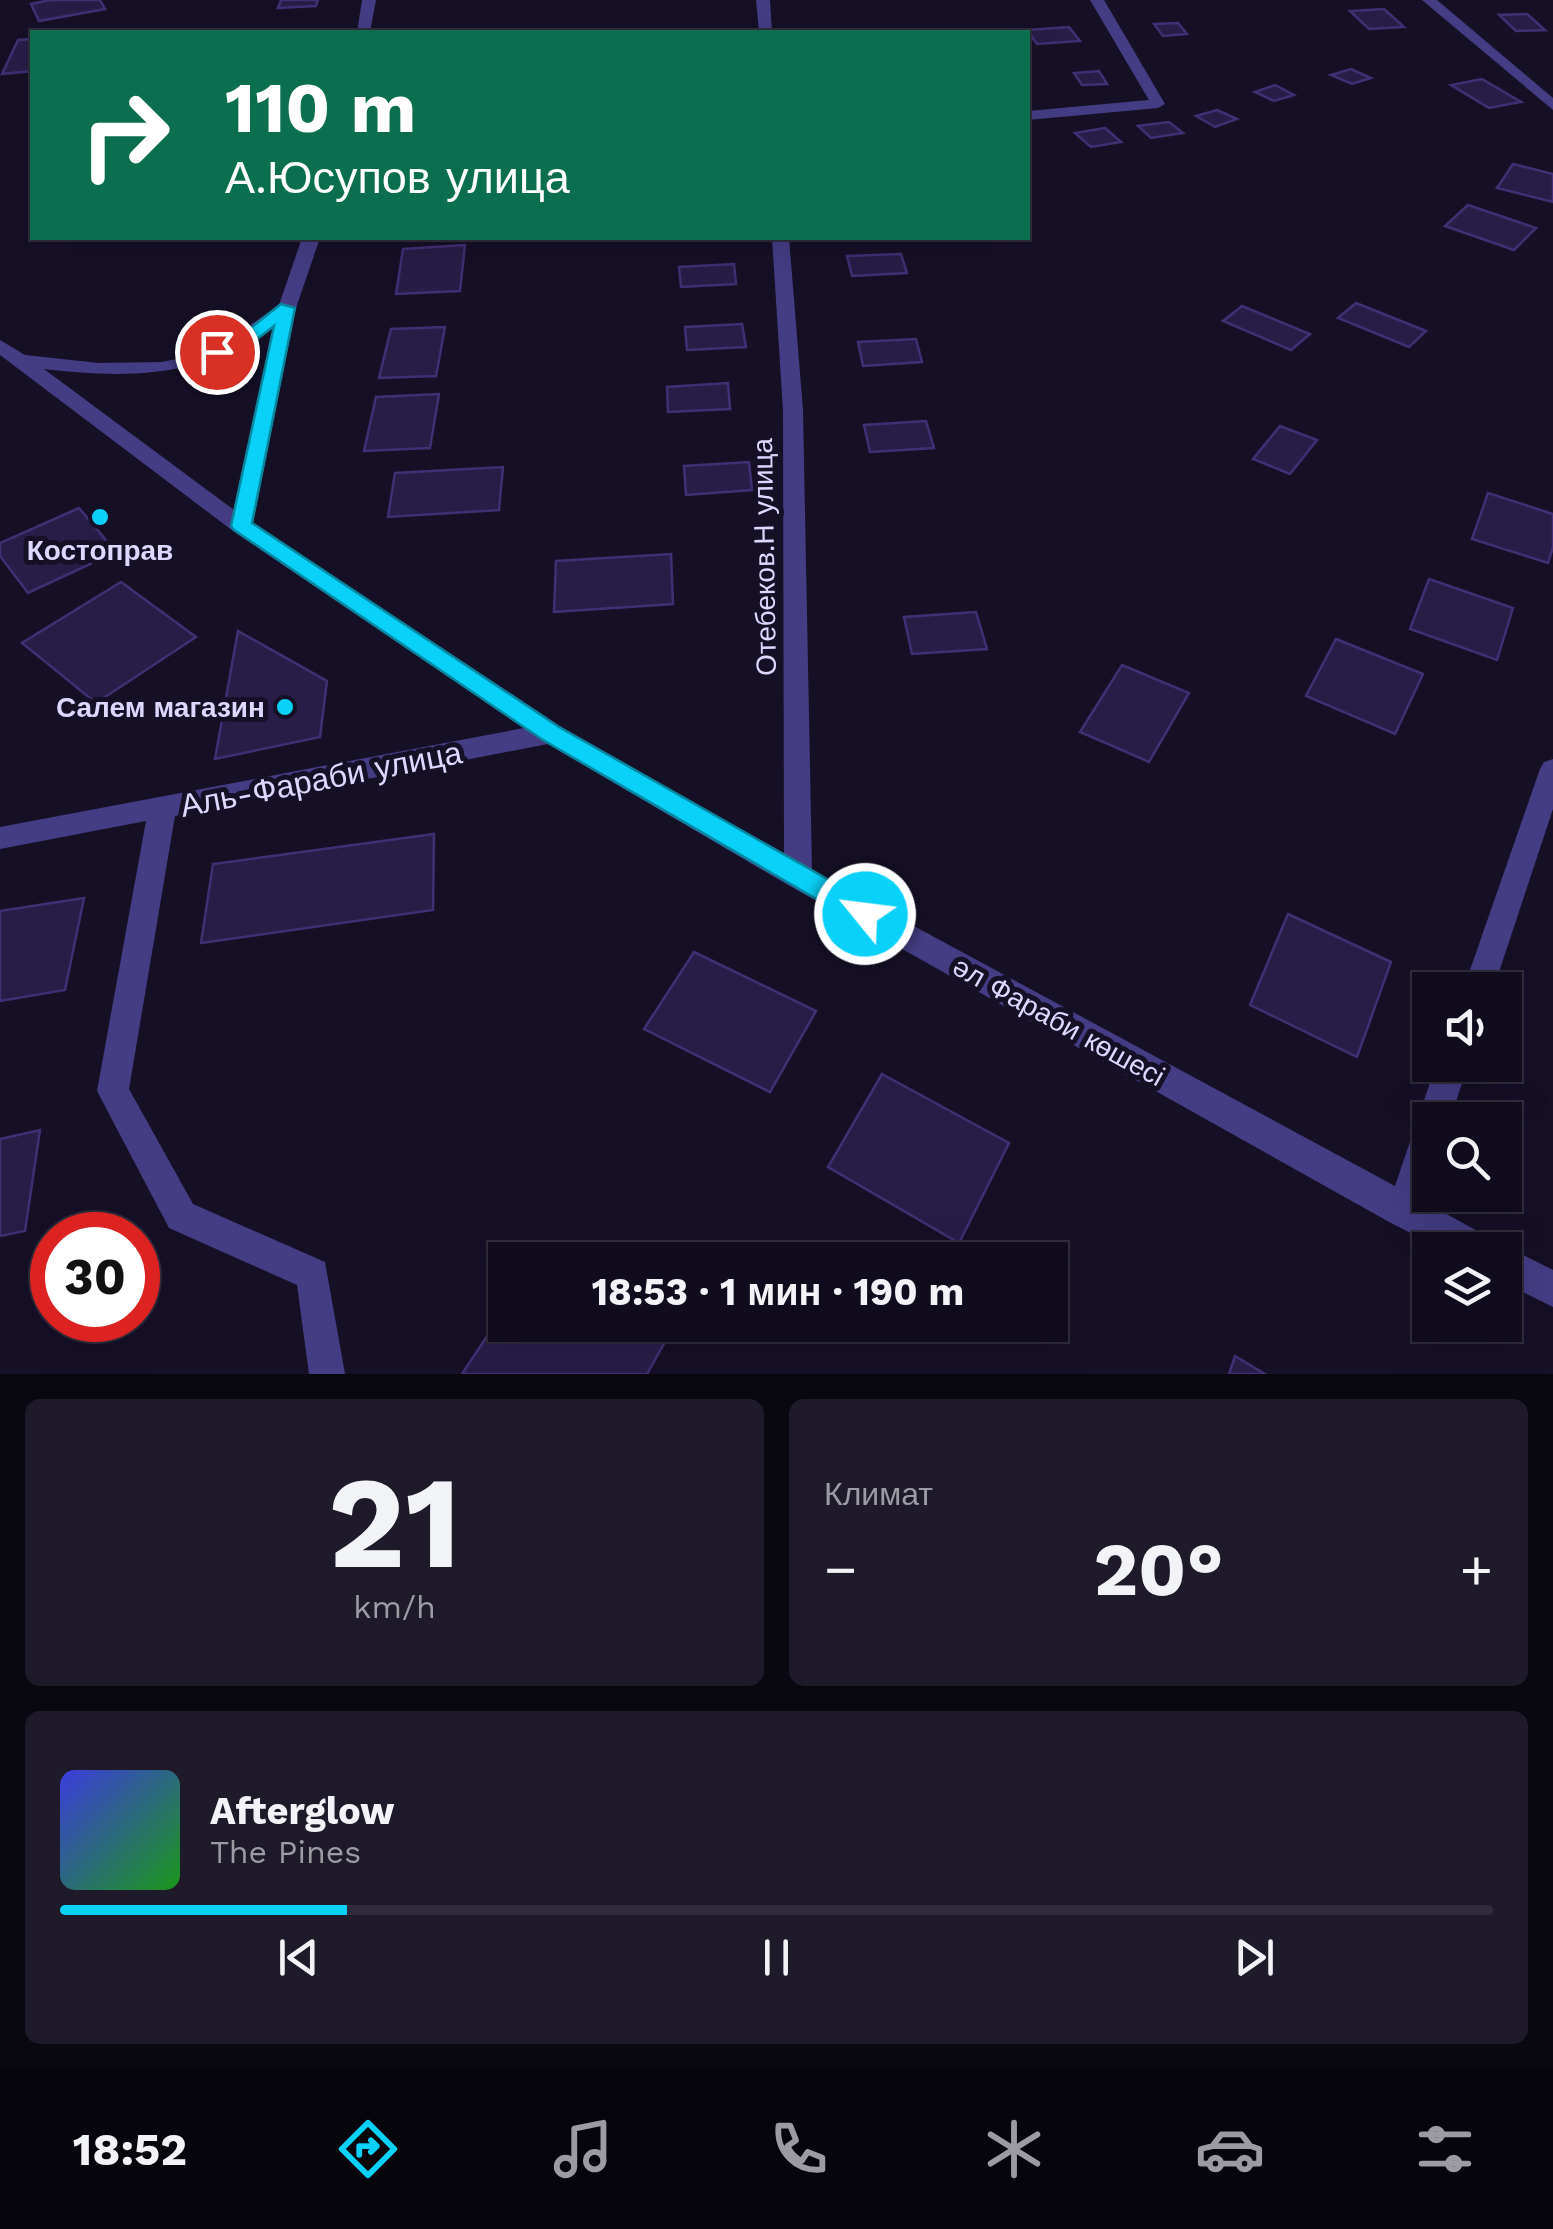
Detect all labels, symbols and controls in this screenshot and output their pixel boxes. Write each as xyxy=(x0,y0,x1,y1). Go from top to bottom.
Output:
text: 110 m xyxy=(225,67,416,149)
icon: right xyxy=(60,70,190,200)
text: А.Юсупов улица xyxy=(225,151,570,204)
pin xyxy=(175,310,260,395)
icon: arrive xyxy=(190,325,245,380)
street label: Отебеков.Н улица xyxy=(746,437,783,676)
marker: Костоправ xyxy=(89,506,111,528)
place label: Костоправ xyxy=(27,534,173,567)
place label: Салем магазин xyxy=(56,691,265,724)
marker: Салем магазин xyxy=(274,696,296,718)
street label: Аль-Фараби улица xyxy=(177,733,465,825)
position arrow xyxy=(813,862,917,966)
street label: әл Фараби көшесі xyxy=(947,950,1170,1093)
map controls xyxy=(1412,972,1522,1342)
button: sound xyxy=(1412,972,1522,1082)
button: search xyxy=(1412,1102,1522,1212)
speed limit sign: 30 xyxy=(30,1212,160,1342)
button: layers xyxy=(1412,1232,1522,1342)
text: 18:53 · 1 мин · 190 m xyxy=(592,1270,964,1314)
text: 21 xyxy=(328,1446,461,1599)
text: Климат xyxy=(824,1475,933,1513)
text: 20° xyxy=(1093,1525,1224,1613)
text: − xyxy=(824,1537,857,1601)
text: + xyxy=(1460,1537,1493,1601)
text: km/h xyxy=(353,1588,436,1626)
text: Afterglow xyxy=(210,1789,395,1833)
text: The Pines xyxy=(210,1833,361,1871)
icon: previous xyxy=(271,1930,326,1985)
icon: pause xyxy=(749,1930,804,1985)
icon: next xyxy=(1227,1930,1282,1985)
icon: directions xyxy=(333,2114,403,2184)
icon: music xyxy=(548,2114,618,2184)
icon: phone xyxy=(764,2114,834,2184)
icon: climate xyxy=(979,2114,1049,2184)
icon: car xyxy=(1195,2114,1265,2184)
icon: filters xyxy=(1410,2114,1480,2184)
text: 18:52 xyxy=(73,2123,187,2176)

